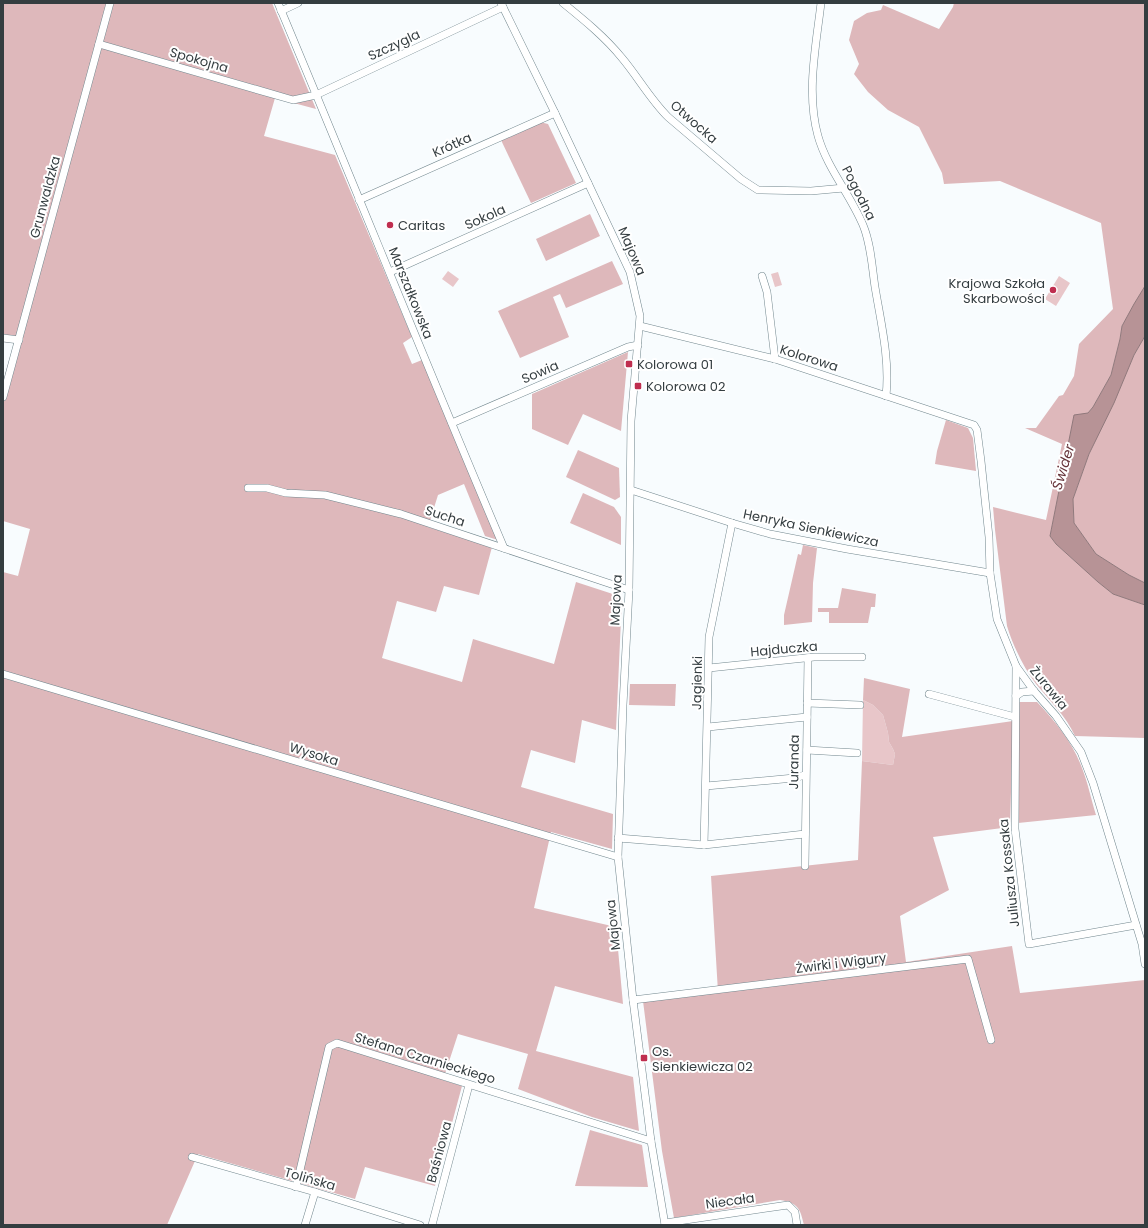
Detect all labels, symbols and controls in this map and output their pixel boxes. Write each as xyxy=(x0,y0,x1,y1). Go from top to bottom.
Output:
street label: Szczygla xyxy=(365,25,423,65)
street label: Spokojna xyxy=(167,43,231,77)
street label: Otwocka xyxy=(666,96,722,148)
street label: Krótka xyxy=(429,128,475,162)
street label: Grunwaldzka xyxy=(25,154,65,240)
street label: Pogodna xyxy=(837,162,881,224)
street label: Sokola xyxy=(462,200,508,234)
place label: Caritas xyxy=(398,216,445,235)
marker: Caritas xyxy=(385,220,395,230)
street label: Majowa xyxy=(613,224,651,278)
street label: Marszałkowska xyxy=(384,244,438,342)
place label: Krajowa Szkoła Skarbowości xyxy=(949,274,1045,308)
marker: Krajowa Szkoła Skarbowości xyxy=(1048,285,1058,295)
street label: Kolorowa xyxy=(777,340,841,376)
place label: Kolorowa 01 xyxy=(637,355,713,374)
street label: Sowia xyxy=(519,356,561,388)
marker: Kolorowa 01 xyxy=(624,359,634,369)
place label: Kolorowa 02 xyxy=(646,377,725,396)
marker: Kolorowa 02 xyxy=(633,381,643,391)
water label: Świder xyxy=(1047,441,1080,492)
street label: Sucha xyxy=(423,501,467,531)
street label: Henryka Sienkiewicza xyxy=(741,504,881,552)
street label: Majowa xyxy=(605,574,627,626)
street label: Hajduczka xyxy=(750,637,818,661)
street label: Jagienki xyxy=(687,656,707,710)
street label: Żurawia xyxy=(1025,662,1073,714)
street label: Juranda xyxy=(784,734,804,790)
street label: Wysoka xyxy=(287,738,341,770)
street label: Juliusza Kossaka xyxy=(994,818,1024,928)
street label: Majowa xyxy=(601,899,625,951)
street label: Żwirki i Wigury xyxy=(795,948,888,978)
street label: Stefana Czarnieckiego xyxy=(352,1028,498,1088)
place label: Os. Sienkiewicza 02 xyxy=(652,1042,753,1076)
marker: Os. Sienkiewicza 02 xyxy=(639,1053,649,1063)
street label: Baśniowa xyxy=(422,1119,456,1185)
street label: Tolińska xyxy=(282,1163,338,1195)
street label: Niecała xyxy=(704,1188,756,1214)

